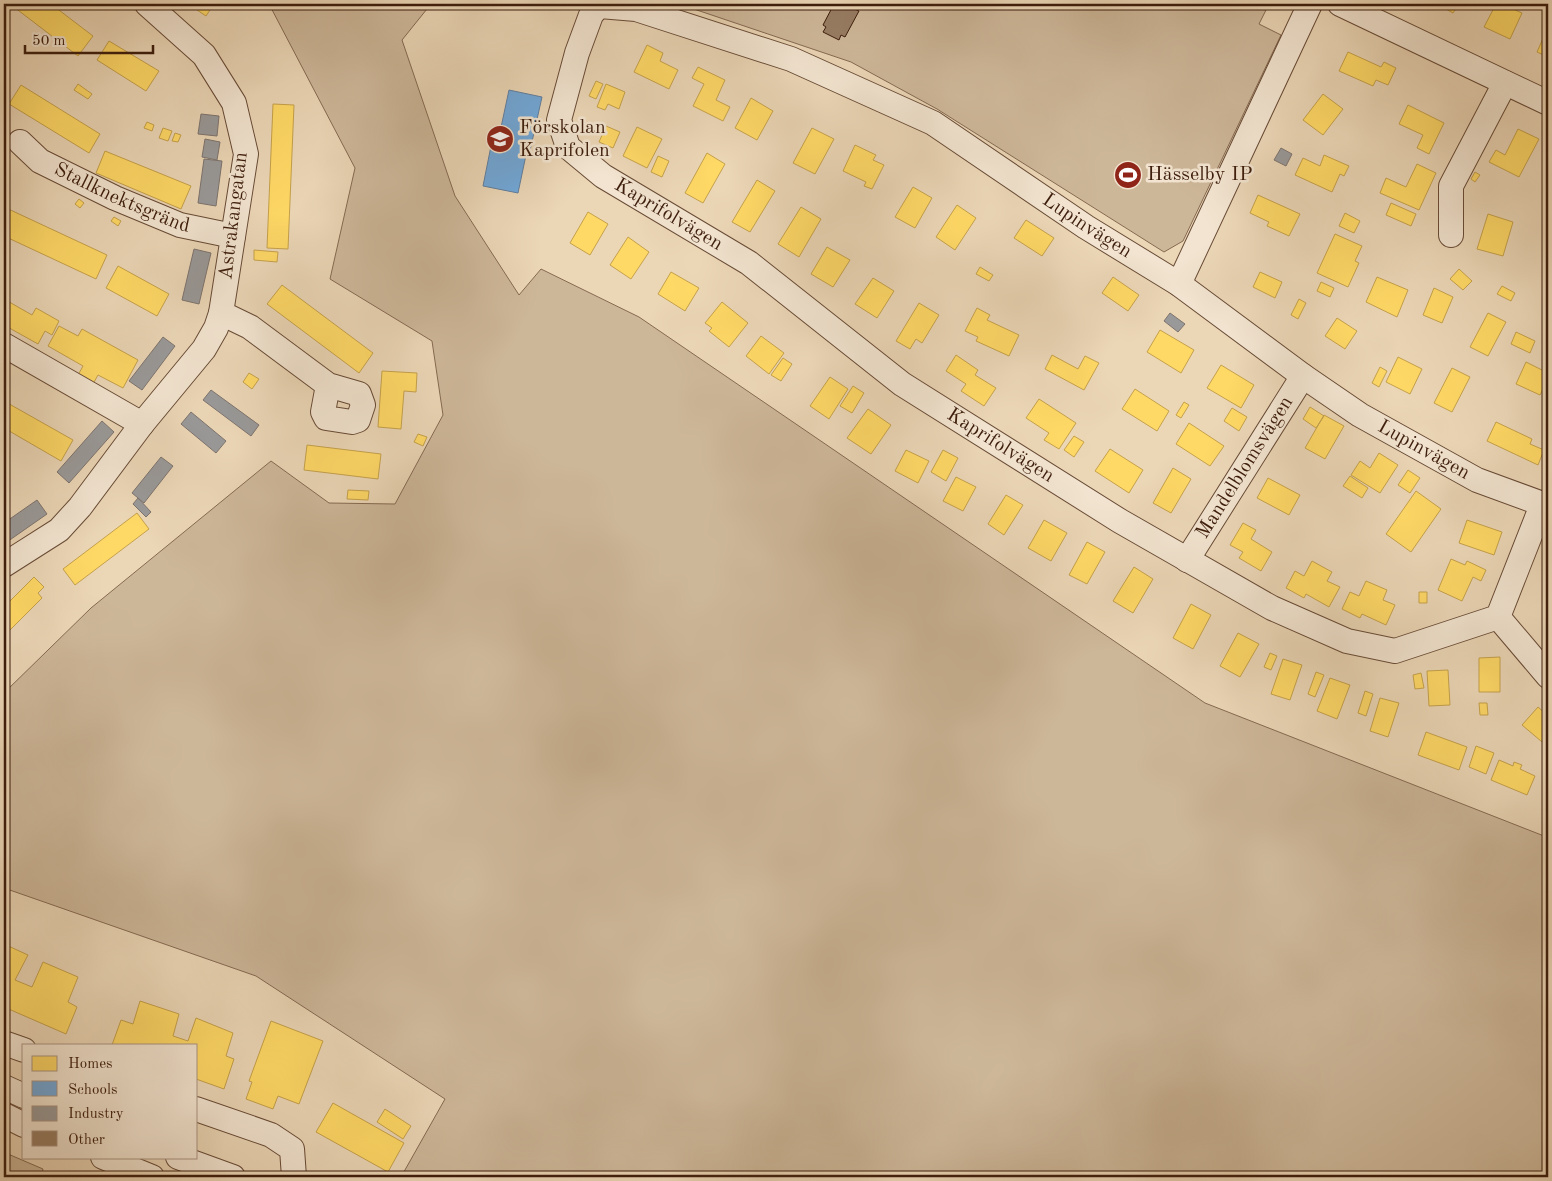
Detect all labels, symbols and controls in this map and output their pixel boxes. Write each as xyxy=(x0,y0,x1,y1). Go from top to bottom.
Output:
scale bar xyxy=(25,22,152,54)
text: 50 m xyxy=(32,34,66,49)
place label: Förskolan Kaprifolen xyxy=(519,118,610,161)
school or university icon: Förskolan Kaprifolen xyxy=(485,124,515,154)
street label: Astrakangatan xyxy=(216,151,252,281)
street label: Stallknektsgränd xyxy=(51,160,192,237)
sports icon: Hässelby IP xyxy=(1113,160,1143,190)
place label: Hässelby IP xyxy=(1147,165,1253,185)
street label: Kaprifolvägen xyxy=(611,175,726,255)
street label: Lupinvägen xyxy=(1038,190,1135,262)
street label: Mandelblomsvägen xyxy=(1193,393,1297,542)
street label: Kaprifolvägen xyxy=(943,405,1057,487)
street label: Lupinvägen xyxy=(1374,417,1473,484)
legend xyxy=(22,1044,198,1158)
text: Homes xyxy=(68,1057,113,1072)
text: Schools xyxy=(68,1083,117,1098)
text: Industry xyxy=(68,1107,124,1122)
text: Other xyxy=(68,1133,105,1148)

